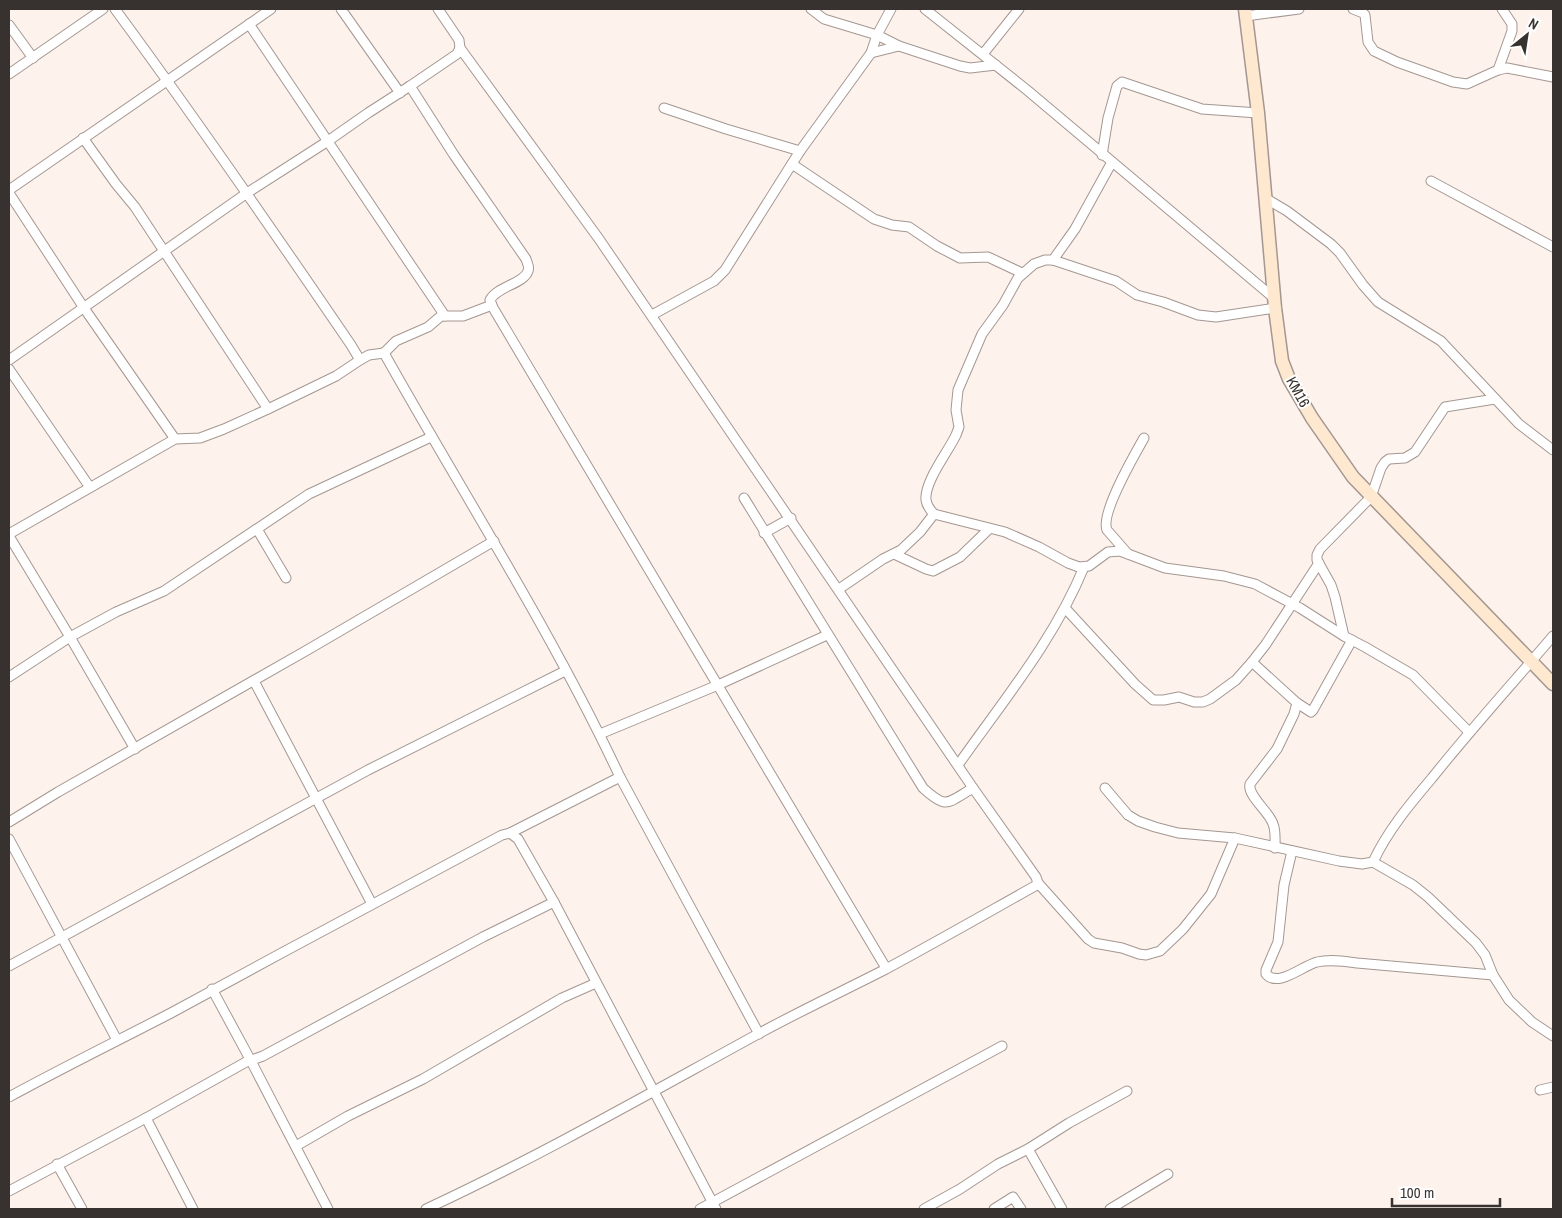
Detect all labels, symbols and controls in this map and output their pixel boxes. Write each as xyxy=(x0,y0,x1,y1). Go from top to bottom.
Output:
north arrow xyxy=(1502,10,1552,60)
text: N xyxy=(1525,14,1542,34)
street label: KM16 xyxy=(1281,373,1315,411)
scale bar xyxy=(1392,1176,1500,1208)
text: 100 m xyxy=(1400,1182,1434,1203)

